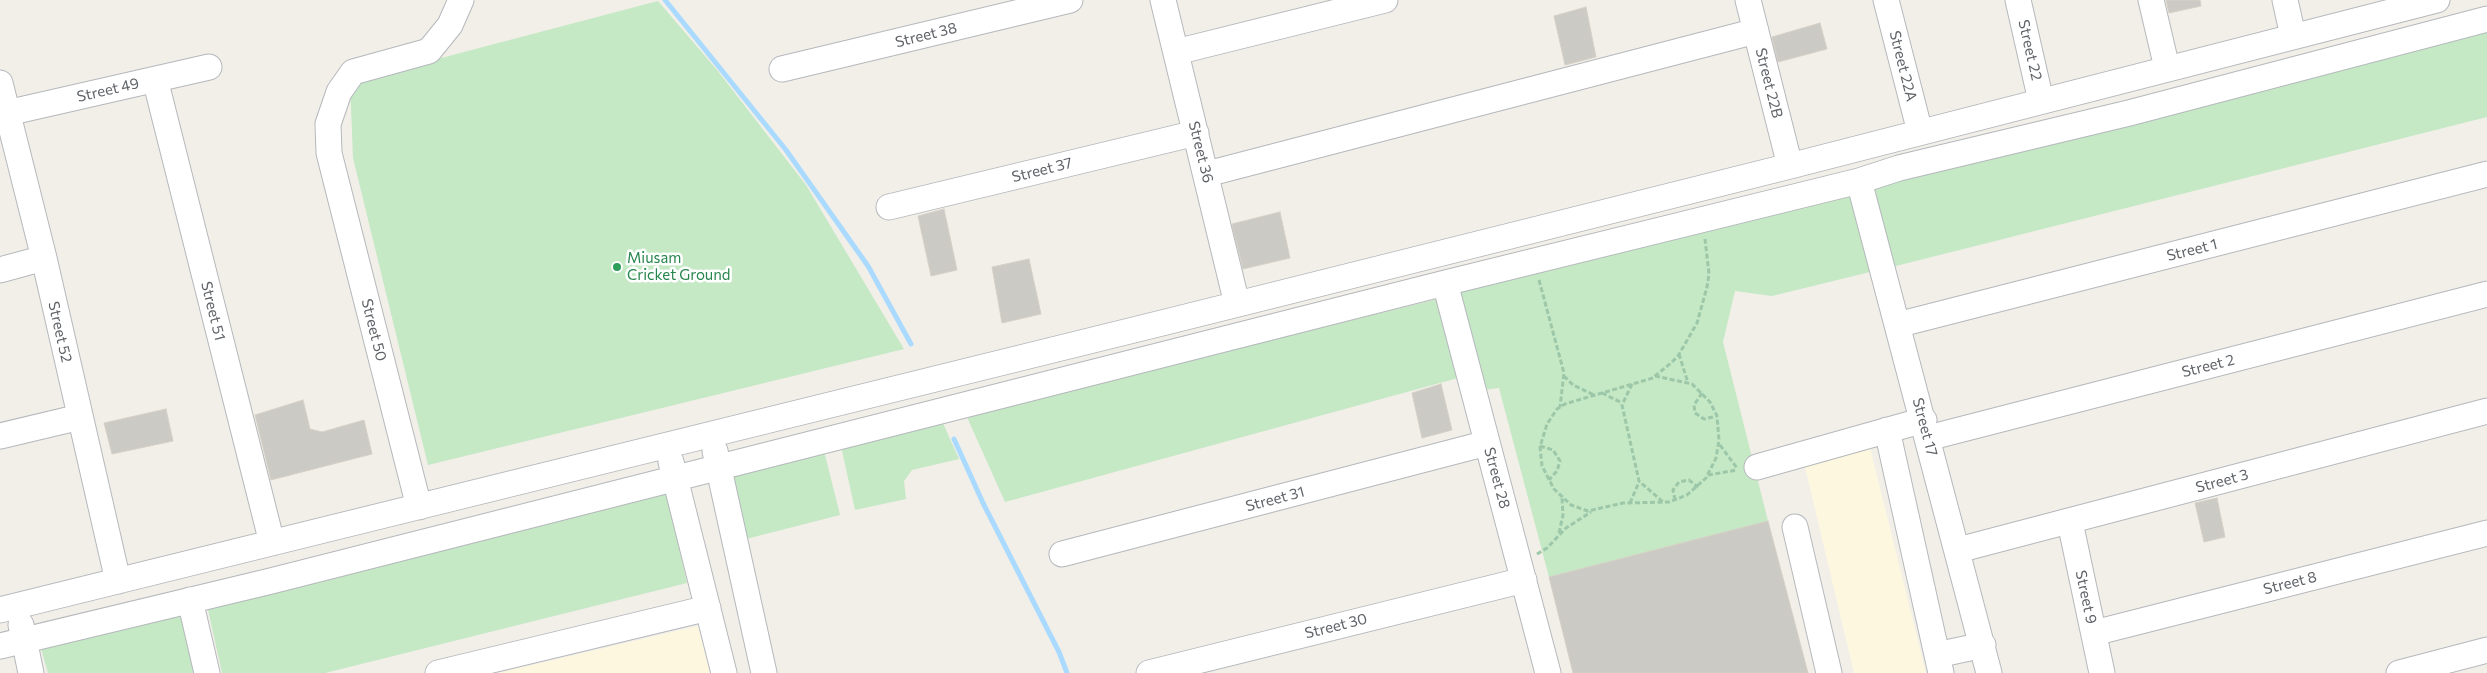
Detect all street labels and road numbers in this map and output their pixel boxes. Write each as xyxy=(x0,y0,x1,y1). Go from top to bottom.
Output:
street label: Street 22 xyxy=(2014,18,2046,82)
street label: Street 38 xyxy=(893,19,959,51)
street label: Street 22A xyxy=(1886,29,1920,103)
street label: Street 22B xyxy=(1752,46,1786,120)
street label: Street 49 xyxy=(75,74,141,106)
street label: Street 36 xyxy=(1185,119,1217,185)
street label: Street 37 xyxy=(1010,154,1074,186)
street label: Street 1 xyxy=(2165,235,2219,265)
street label: Street 51 xyxy=(197,280,229,342)
street label: Street 50 xyxy=(358,297,390,363)
street label: Street 52 xyxy=(44,300,76,364)
street label: Street 2 xyxy=(2180,351,2236,381)
street label: Street 17 xyxy=(1909,396,1941,458)
street label: Street 28 xyxy=(1480,445,1514,511)
street label: Street 3 xyxy=(2194,465,2250,497)
street label: Street 31 xyxy=(1244,483,1306,515)
street label: Street 8 xyxy=(2261,568,2319,598)
street label: Street 9 xyxy=(2072,569,2100,625)
street label: Street 30 xyxy=(1303,610,1369,642)

